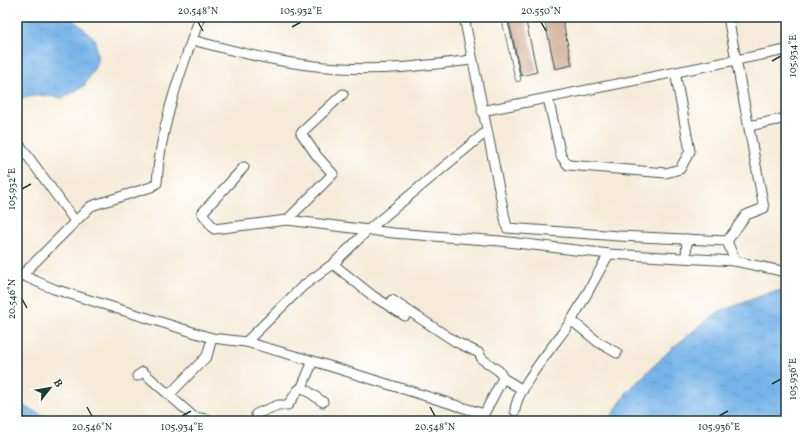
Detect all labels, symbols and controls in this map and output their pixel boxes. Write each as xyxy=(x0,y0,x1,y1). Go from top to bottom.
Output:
text: 20.548°N xyxy=(178,4,219,18)
text: 105.932°E xyxy=(280,4,322,18)
text: 20.550°N xyxy=(521,4,561,18)
text: 105.934°E xyxy=(786,35,800,77)
text: 105.932°E xyxy=(5,168,19,210)
text: 20.546°N xyxy=(5,278,19,319)
text: 105.936°E xyxy=(786,358,800,400)
north arrow xyxy=(30,368,70,408)
text: B xyxy=(49,377,66,391)
text: 20.546°N xyxy=(72,420,113,434)
text: 105.934°E xyxy=(161,420,203,434)
text: 20.548°N xyxy=(415,420,456,434)
text: 105.936°E xyxy=(698,420,740,434)

